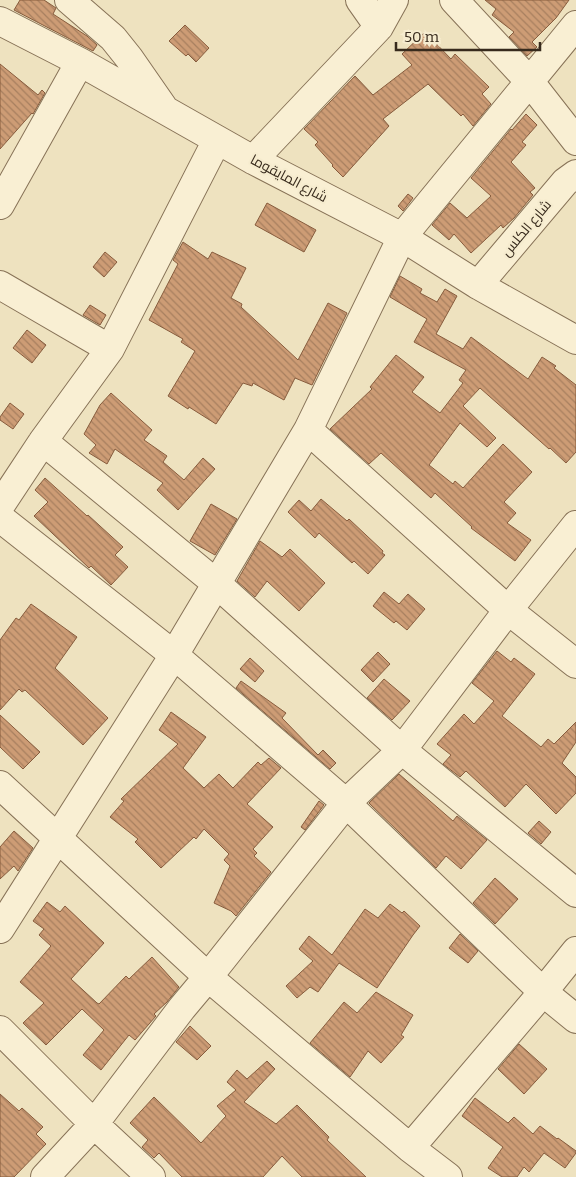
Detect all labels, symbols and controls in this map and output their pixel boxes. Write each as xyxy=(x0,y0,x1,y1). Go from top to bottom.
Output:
scale bar xyxy=(396,20,540,52)
text: 50 m xyxy=(404,28,440,46)
street label: شارع المايقوما xyxy=(247,151,330,206)
street label: شارع الكلس xyxy=(498,197,555,260)

